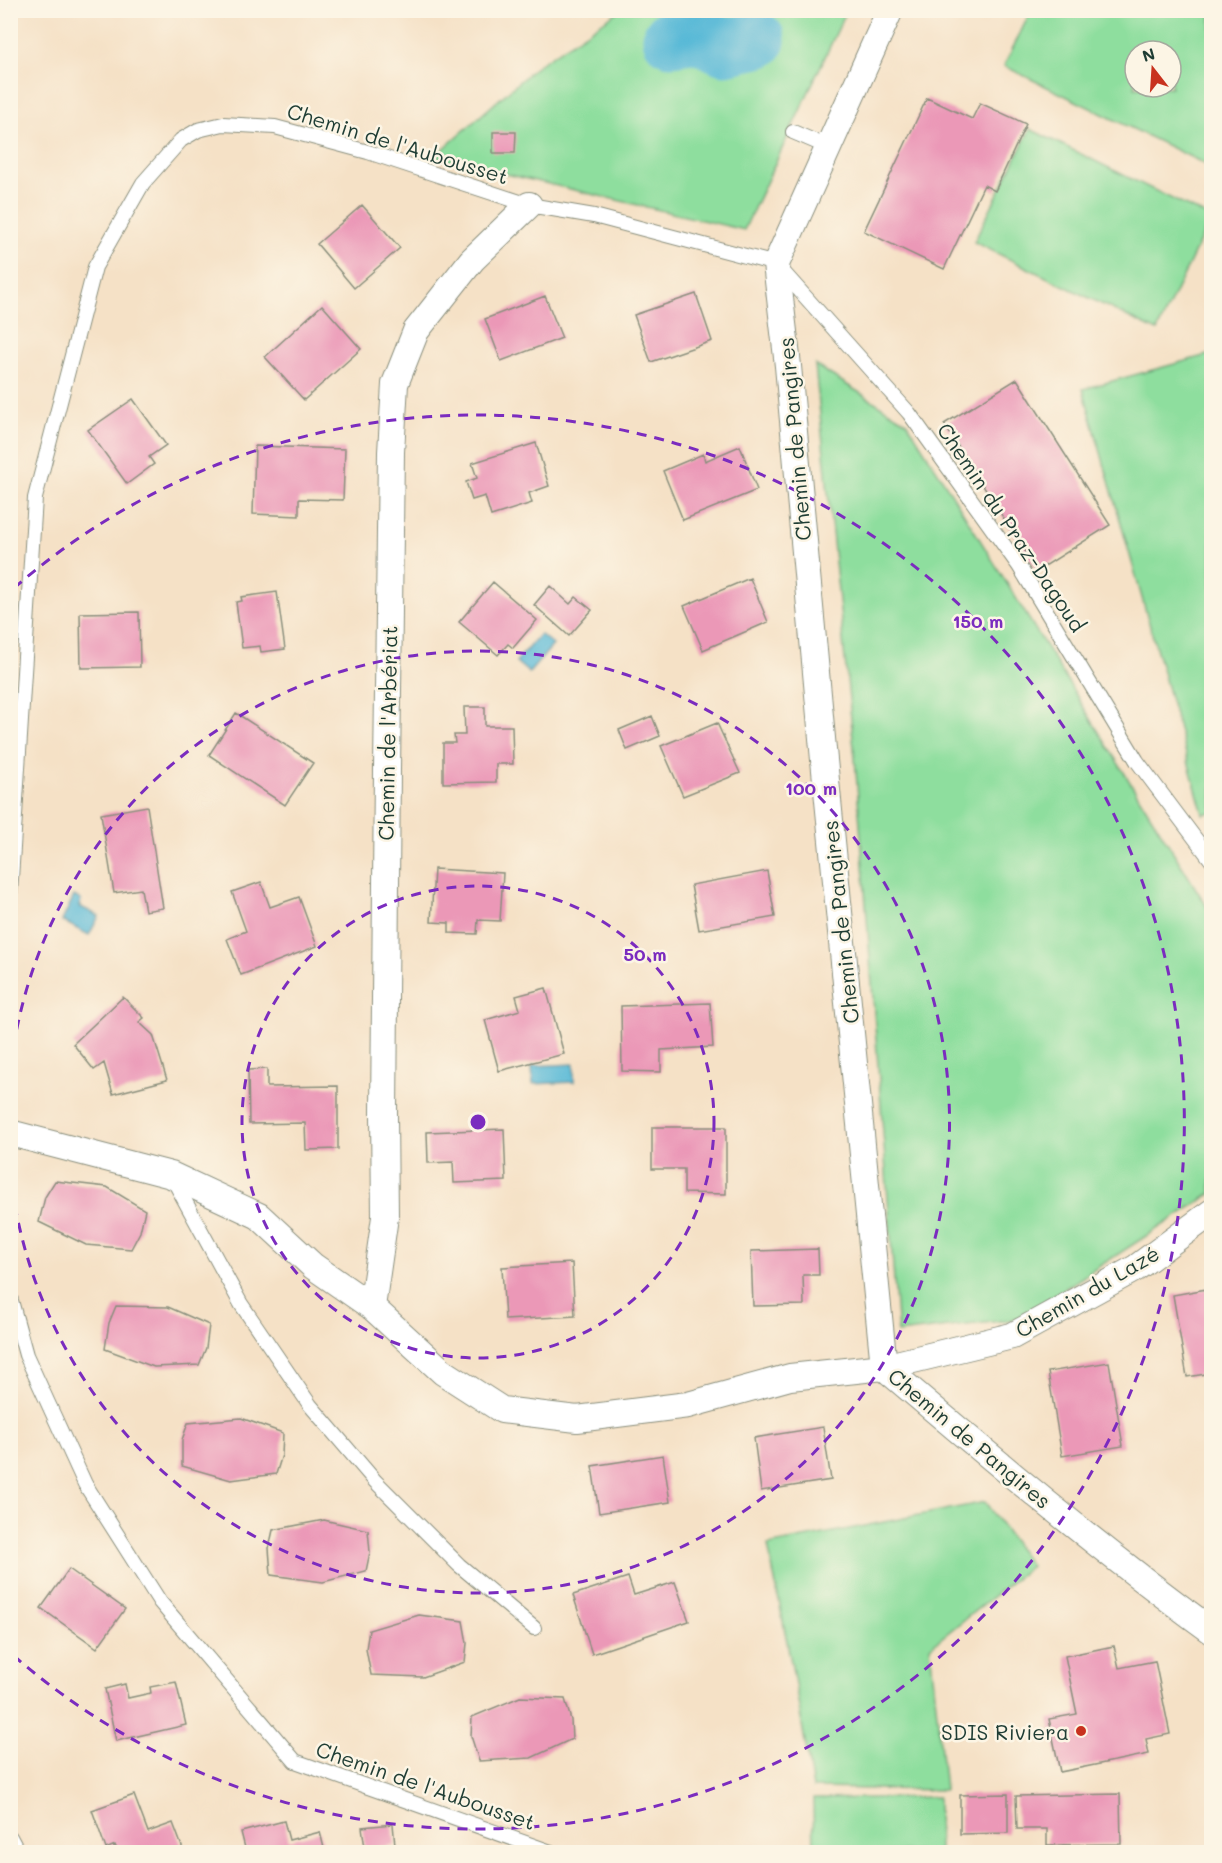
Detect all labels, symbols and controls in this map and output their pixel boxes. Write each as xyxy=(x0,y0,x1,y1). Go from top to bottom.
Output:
north arrow xyxy=(1123,39,1183,99)
text: N xyxy=(1140,42,1157,66)
street label: Chemin de l'Aubousset xyxy=(284,96,512,190)
street label: Chemin de Pangires xyxy=(772,336,816,542)
street label: Chemin du Praz-Dagoud xyxy=(932,417,1092,637)
text: 150 m xyxy=(953,609,1003,633)
street label: Chemin de l'Arbériat xyxy=(372,625,402,841)
text: 100 m xyxy=(785,776,837,800)
street label: Chemin de Pangires xyxy=(816,819,864,1025)
text: 50 m xyxy=(624,942,666,966)
centre of rings xyxy=(468,1112,488,1132)
street label: Chemin du Lazé xyxy=(1010,1239,1164,1343)
street label: Chemin de Pangires xyxy=(883,1362,1057,1514)
place label: SDIS Riviera xyxy=(941,1718,1069,1745)
marker: SDIS Riviera xyxy=(1074,1724,1088,1738)
street label: Chemin de l'Aubousset xyxy=(313,1735,539,1835)

